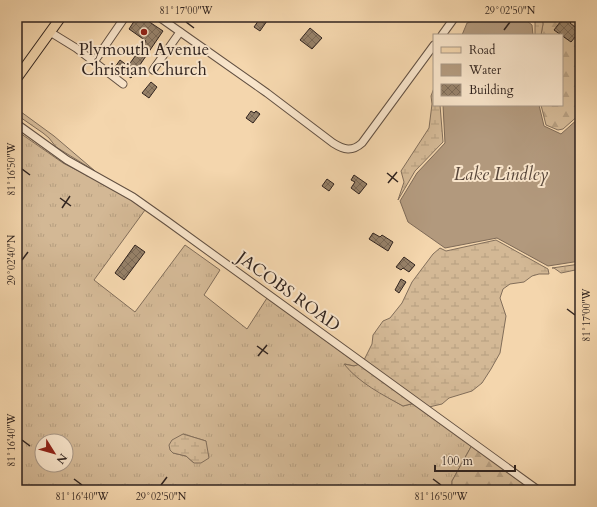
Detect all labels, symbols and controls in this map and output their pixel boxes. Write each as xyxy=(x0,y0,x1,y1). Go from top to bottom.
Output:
text: 81°17'00"W xyxy=(159,4,214,18)
text: 29°02'50"N xyxy=(485,4,536,18)
marker: Plymouth Avenue Christian Church xyxy=(139,27,149,37)
legend xyxy=(433,34,563,106)
place label: Plymouth Avenue Christian Church xyxy=(79,38,209,81)
text: Road xyxy=(469,42,496,58)
text: Water xyxy=(468,62,502,78)
text: Building xyxy=(469,82,514,98)
text: 81°16'50"W xyxy=(5,141,19,196)
water label: Lake Lindley xyxy=(454,162,548,187)
text: 29°02'40"N xyxy=(5,234,19,285)
street label: JACOBS ROAD xyxy=(230,244,345,337)
text: 81°17'00"W xyxy=(580,287,594,342)
text: 81°16'40"W xyxy=(5,412,19,467)
north arrow xyxy=(34,433,74,473)
scale bar xyxy=(435,447,515,473)
text: N xyxy=(52,450,70,467)
text: 100 m xyxy=(441,453,474,469)
text: 81°16'40"W xyxy=(55,490,110,504)
text: 29°02'50"N xyxy=(136,490,187,504)
text: 81°16'50"W xyxy=(414,490,469,504)

